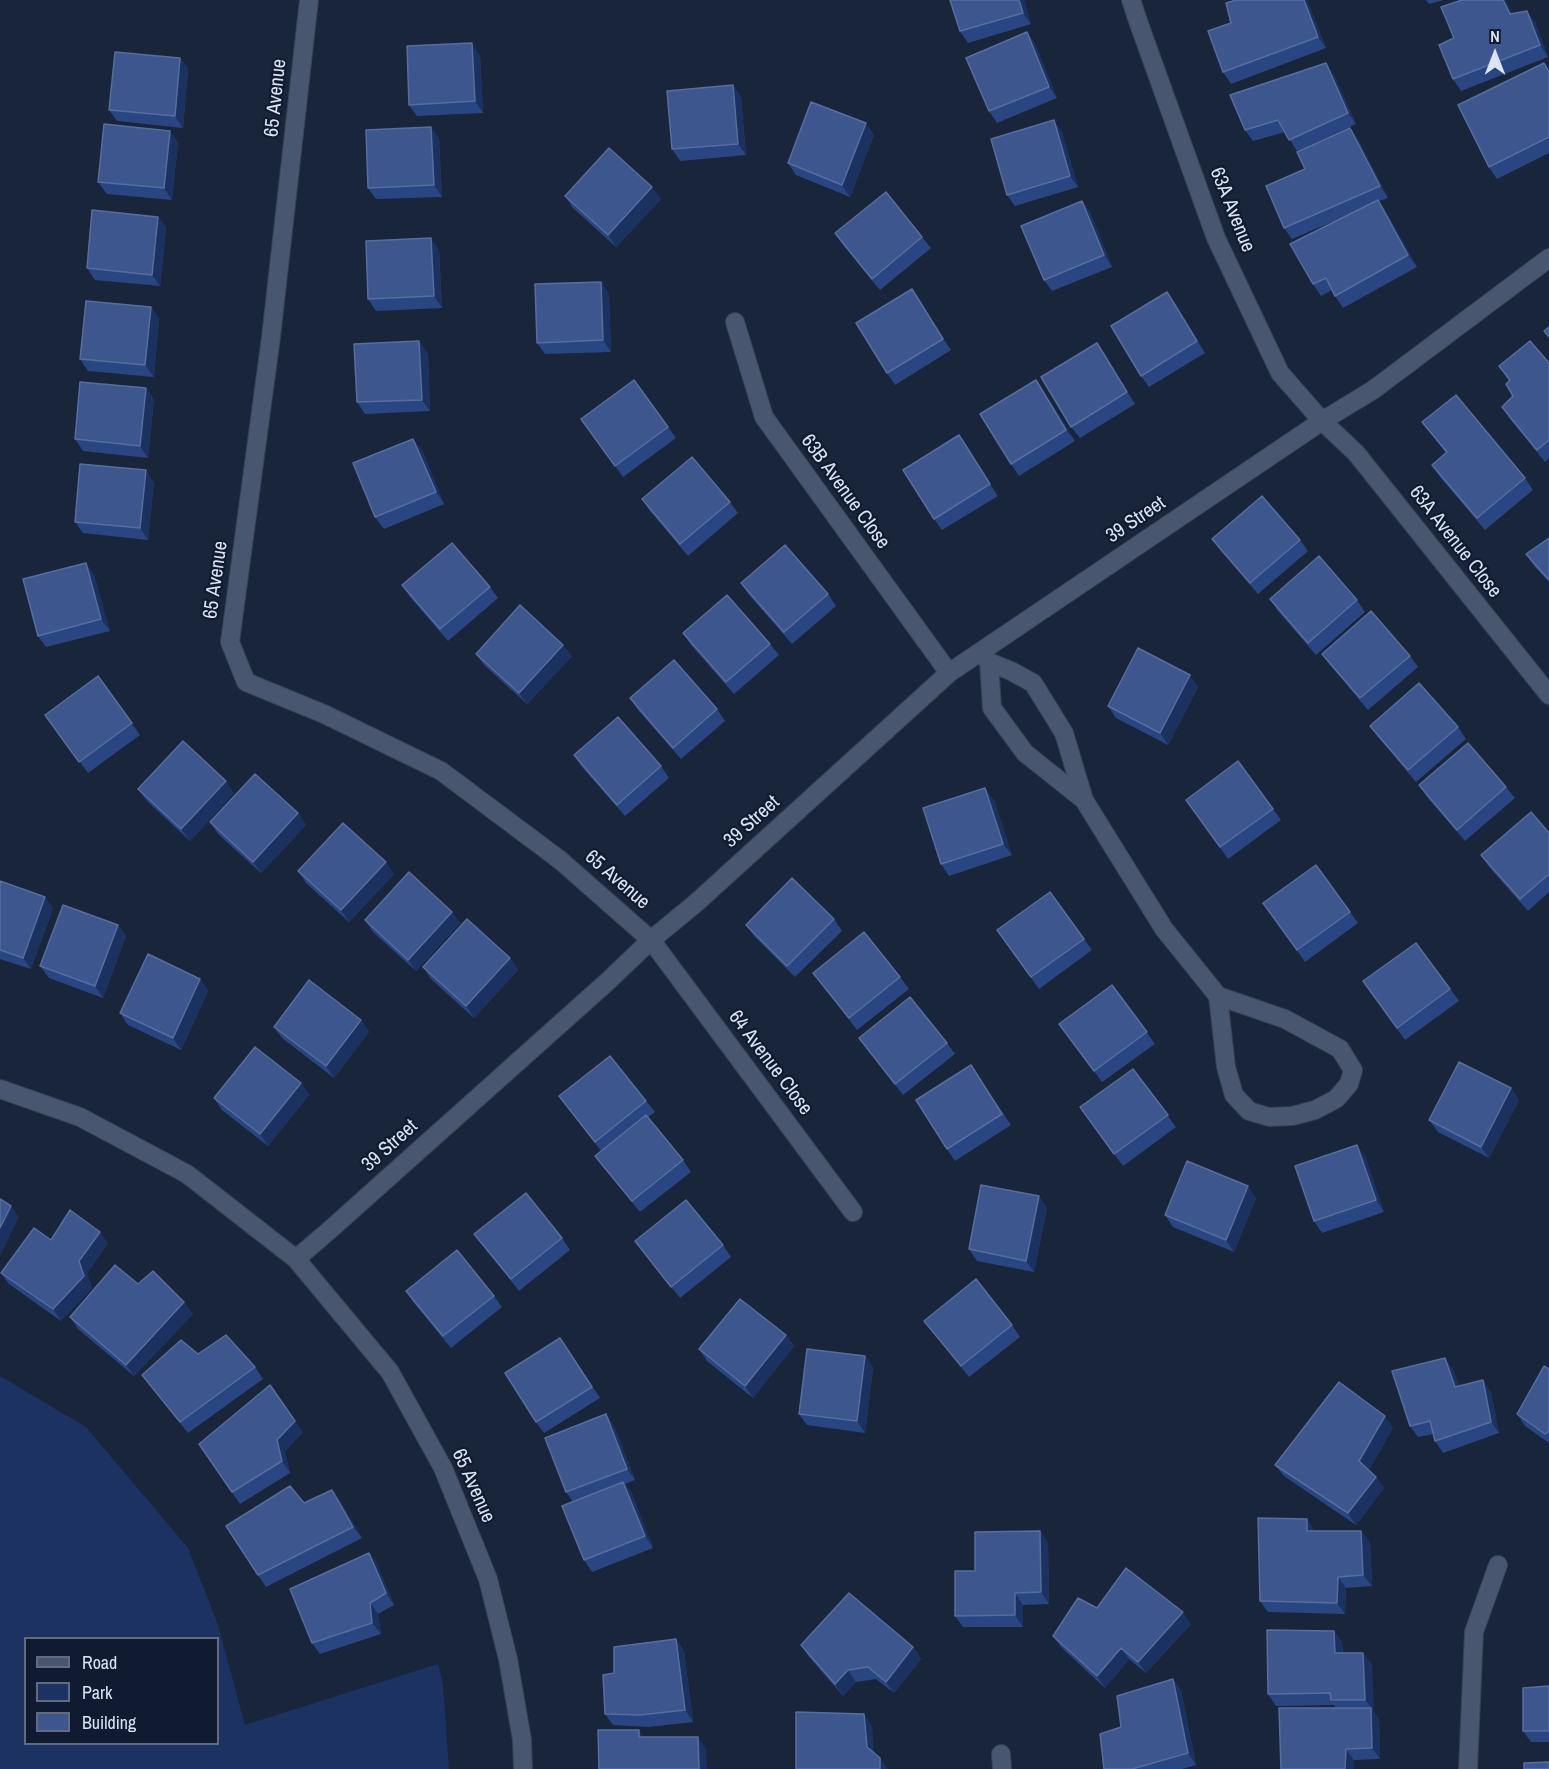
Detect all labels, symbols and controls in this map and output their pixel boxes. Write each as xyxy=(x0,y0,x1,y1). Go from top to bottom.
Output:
north arrow xyxy=(1465,24,1525,84)
text: N xyxy=(1490,25,1500,47)
street label: 65 Avenue xyxy=(260,58,292,138)
street label: 63A Avenue xyxy=(1204,164,1260,256)
street label: 63B Avenue Close xyxy=(795,430,895,554)
street label: 63A Avenue Close xyxy=(1404,481,1506,603)
street label: 39 Street xyxy=(1102,491,1170,549)
street label: 65 Avenue xyxy=(199,540,233,620)
street label: 39 Street xyxy=(719,791,785,853)
street label: 65 Avenue xyxy=(580,845,654,915)
street label: 64 Avenue Close xyxy=(723,1006,817,1120)
street label: 39 Street xyxy=(357,1115,423,1177)
street label: 65 Avenue xyxy=(446,1445,500,1527)
legend xyxy=(24,1637,219,1745)
text: Road xyxy=(82,1650,117,1675)
text: Park xyxy=(82,1680,112,1705)
text: Building xyxy=(82,1710,136,1735)

